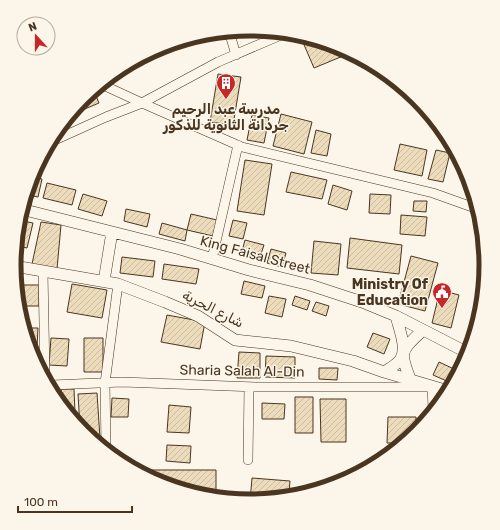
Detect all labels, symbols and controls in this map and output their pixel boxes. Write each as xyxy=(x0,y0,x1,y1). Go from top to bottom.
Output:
north arrow xyxy=(16,16,56,56)
text: N xyxy=(27,20,39,35)
building icon: مدرسة عبد الرحيم جردانة الثانوية للذكور xyxy=(215,72,237,100)
place label: مدرسة عبد الرحيم جردانة الثانوية للذكور xyxy=(162,101,289,134)
street label: King Faisal Street xyxy=(198,232,312,278)
place label: Ministry Of Education xyxy=(352,276,429,309)
public building icon: Ministry Of Education xyxy=(431,281,453,309)
street label: شارع الحرية xyxy=(179,286,247,333)
street label: Sharia Salah Al-Din xyxy=(179,361,305,381)
scale bar xyxy=(18,488,132,514)
text: 100 m xyxy=(24,495,58,509)

